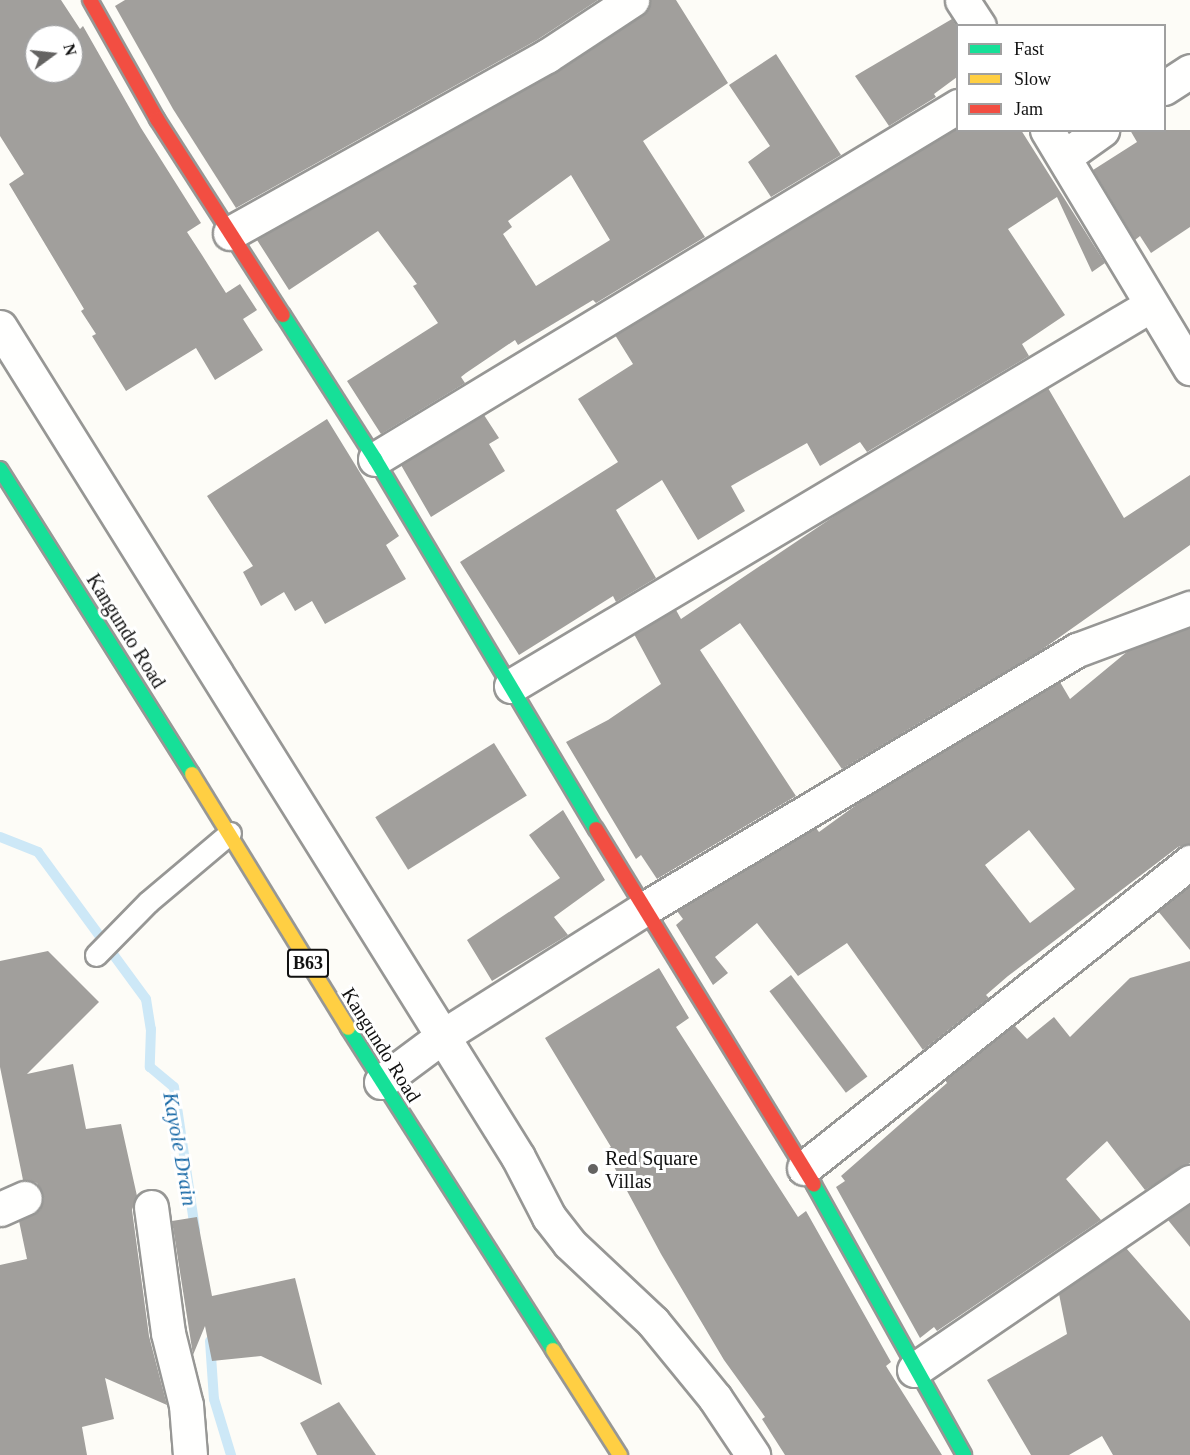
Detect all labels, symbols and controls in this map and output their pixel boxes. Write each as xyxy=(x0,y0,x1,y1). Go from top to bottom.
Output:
north arrow xyxy=(24,24,84,84)
legend xyxy=(956,24,1166,132)
text: Fast xyxy=(1014,39,1044,59)
text: N xyxy=(60,42,80,58)
text: Slow xyxy=(1014,69,1051,89)
text: Jam xyxy=(1014,99,1043,119)
street label: Kangundo Road xyxy=(81,569,171,693)
road number: B63 xyxy=(286,948,330,978)
street label: Kangundo Road xyxy=(336,983,426,1107)
water label: Kayole Drain xyxy=(158,1090,202,1208)
place label: Red Square Villas xyxy=(605,1146,698,1193)
marker: Red Square Villas xyxy=(586,1162,600,1176)

